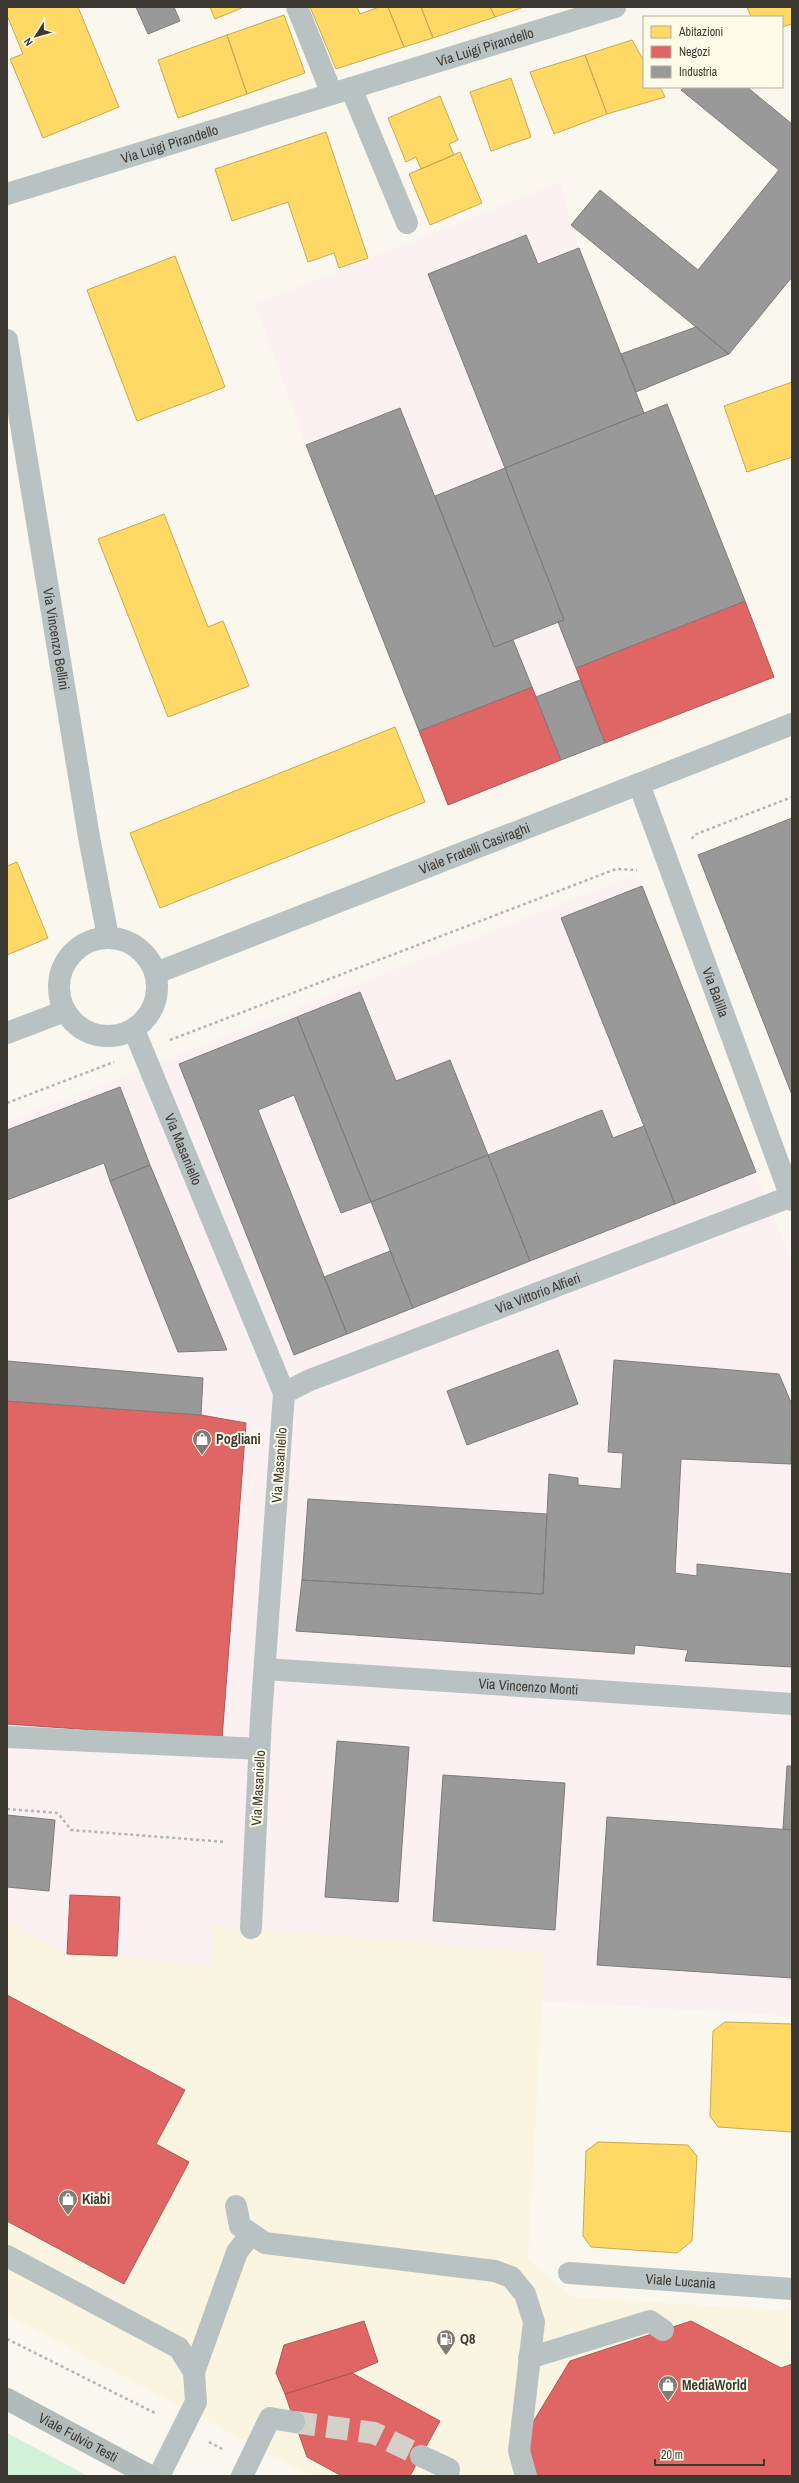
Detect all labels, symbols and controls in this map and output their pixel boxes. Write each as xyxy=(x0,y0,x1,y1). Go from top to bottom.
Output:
north arrow xyxy=(16,16,56,56)
legend xyxy=(643,16,783,88)
street label: Via Luigi Pirandello xyxy=(434,24,536,70)
text: Abitazioni xyxy=(678,24,723,40)
text: N xyxy=(20,35,36,49)
text: Negozi xyxy=(679,44,710,60)
text: Industria xyxy=(679,64,718,80)
street label: Via Luigi Pirandello xyxy=(119,121,220,167)
street label: Via Vincenzo Bellini xyxy=(39,587,74,691)
street label: Viale Fratelli Casiraghi xyxy=(417,819,532,878)
street label: Via Balilla xyxy=(698,965,733,1020)
street label: Via Masaniello xyxy=(160,1111,206,1188)
street label: Via Vittorio Alfieri xyxy=(493,1269,583,1317)
street label: Via Masaniello xyxy=(267,1427,291,1503)
shop icon: Pogliani xyxy=(191,1428,213,1456)
place label: Pogliani xyxy=(216,1430,261,1448)
street label: Via Vincenzo Monti xyxy=(478,1674,579,1699)
street label: Via Masaniello xyxy=(247,1750,269,1826)
shop icon: Kiabi xyxy=(57,2188,79,2216)
place label: Kiabi xyxy=(82,2190,110,2208)
street label: Viale Lucania xyxy=(645,2270,717,2293)
fuel station icon: Q8 xyxy=(435,2328,457,2356)
place label: Q8 xyxy=(460,2330,475,2348)
shop icon: MediaWorld xyxy=(657,2374,679,2402)
place label: MediaWorld xyxy=(682,2376,747,2394)
street label: Viale Fulvio Testi xyxy=(35,2409,121,2466)
scale bar xyxy=(655,2441,764,2467)
text: 20 m xyxy=(661,2447,683,2463)

